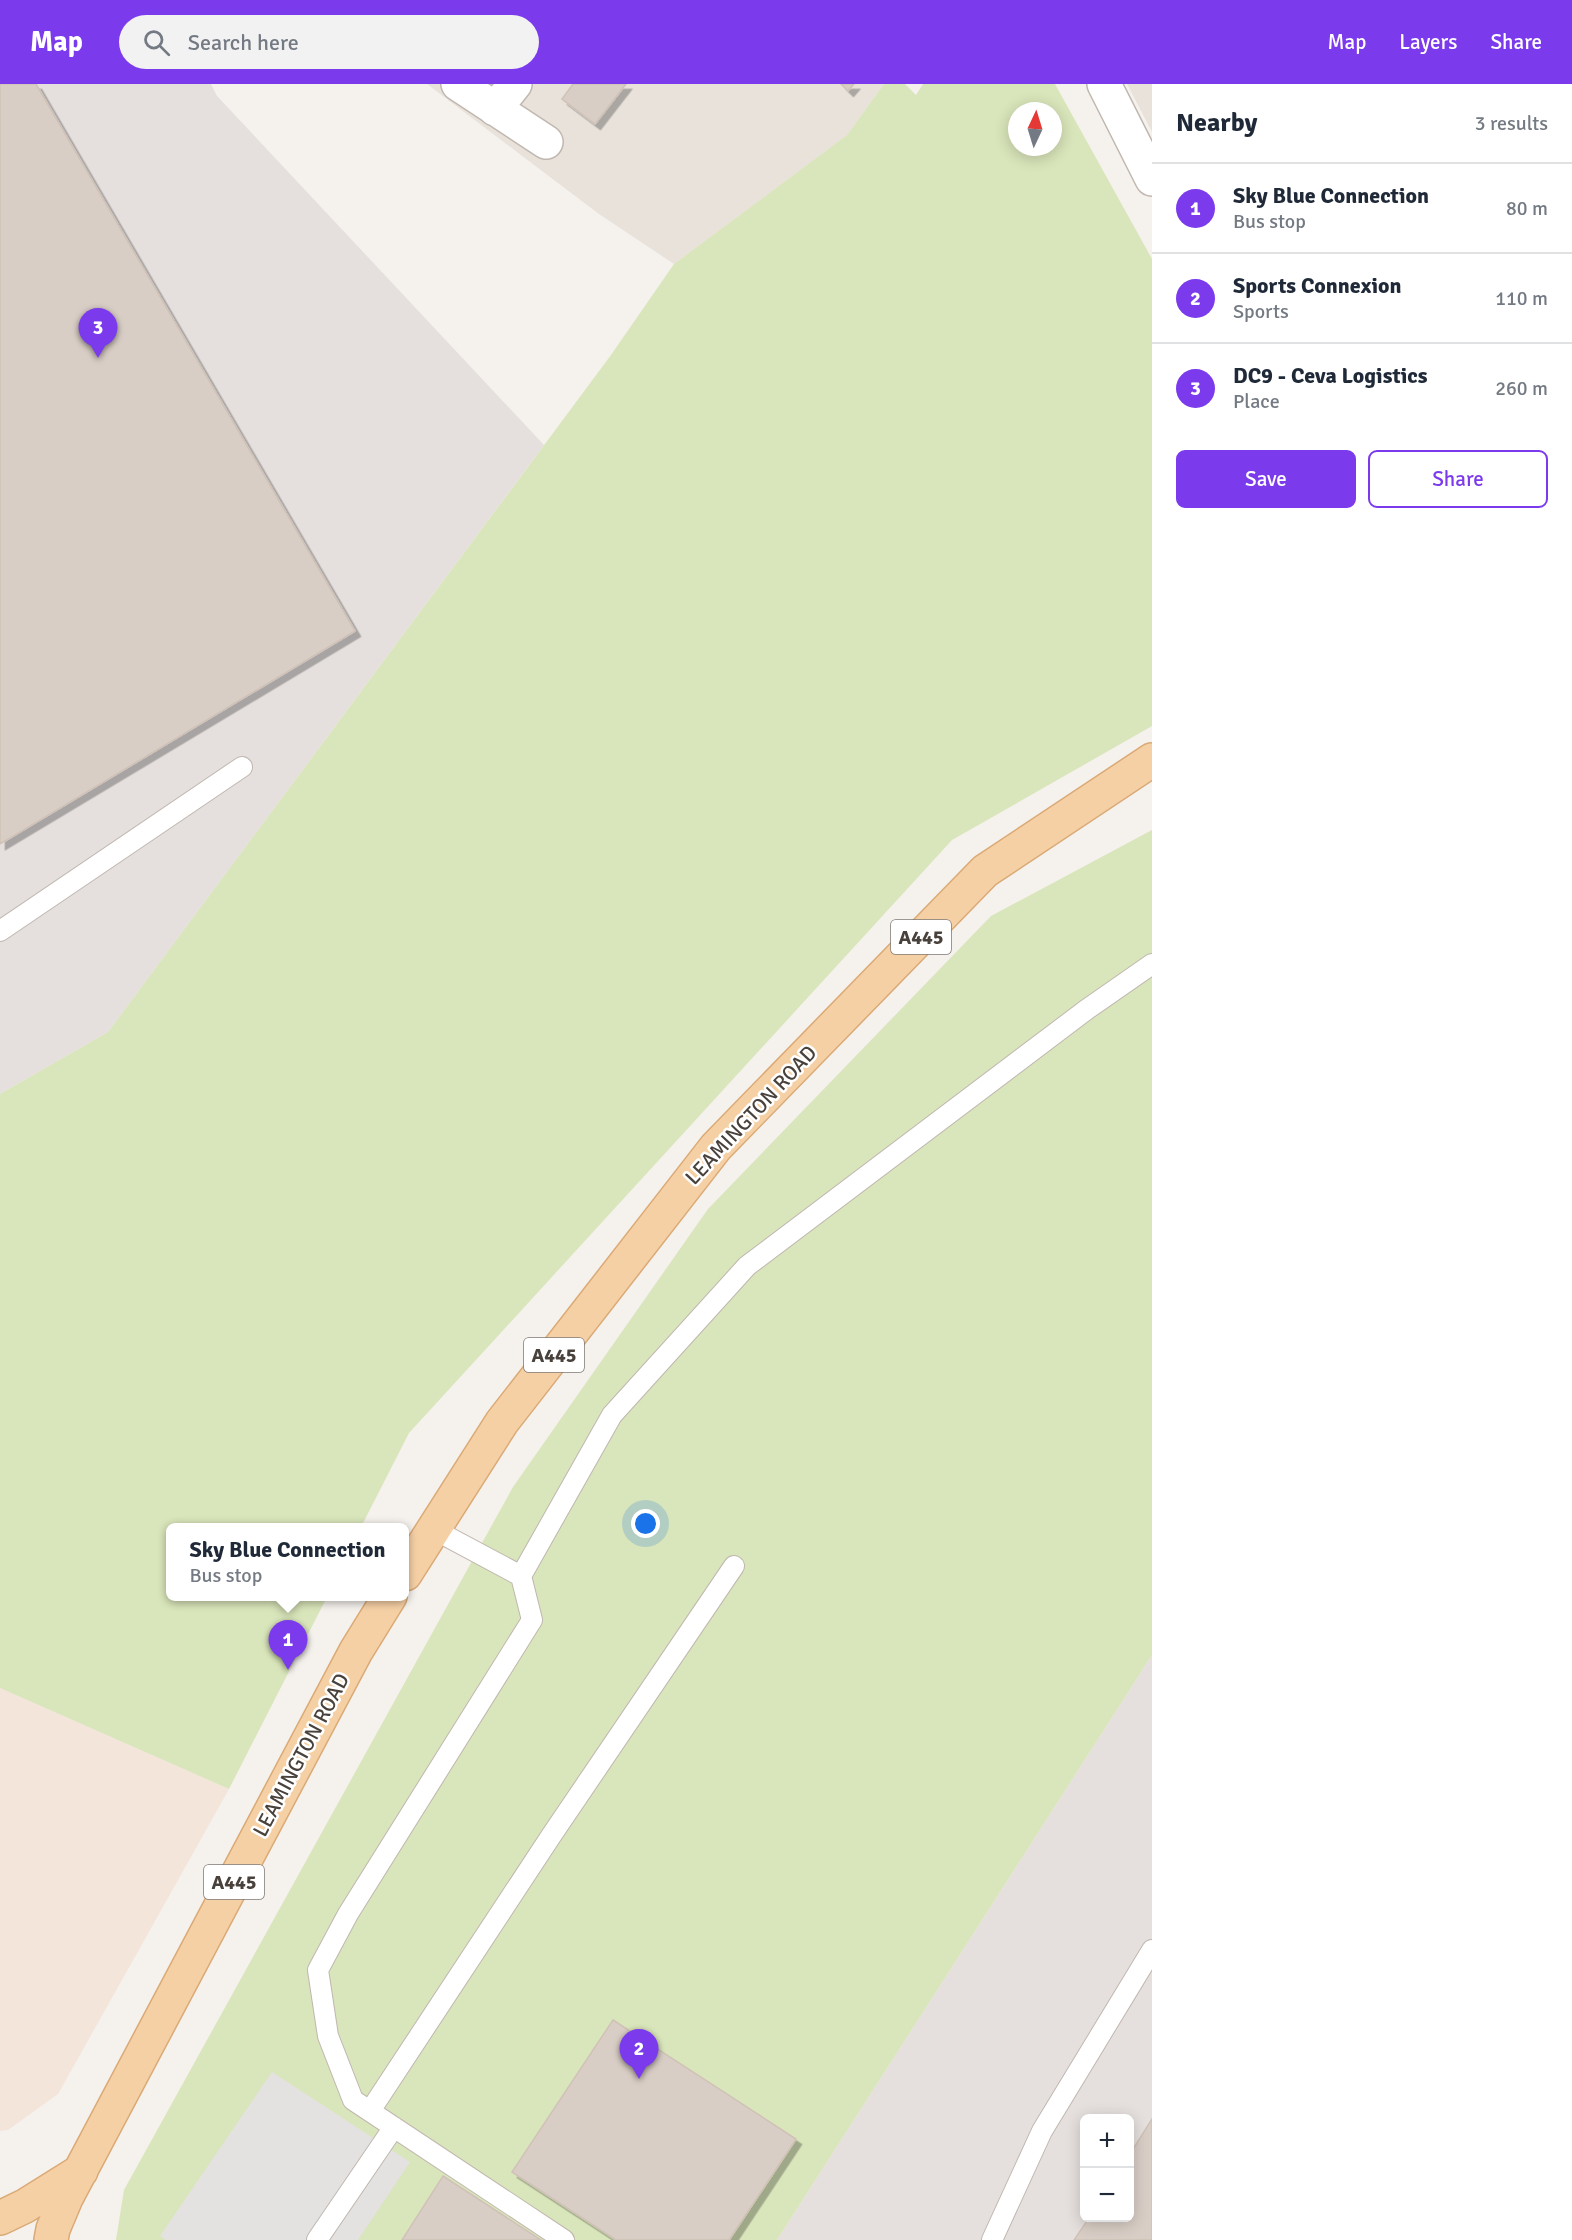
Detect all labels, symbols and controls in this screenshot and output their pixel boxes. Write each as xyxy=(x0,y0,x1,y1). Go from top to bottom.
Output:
search box xyxy=(119,15,539,69)
text: Map xyxy=(30,25,83,59)
icon: search xyxy=(140,26,173,59)
text: Search here xyxy=(188,29,299,56)
text: Map xyxy=(1328,29,1366,55)
text: Layers xyxy=(1399,29,1457,55)
text: Share xyxy=(1490,29,1542,55)
north arrow xyxy=(1008,102,1062,156)
text: Nearby xyxy=(1176,107,1257,139)
text: 3 results xyxy=(1475,111,1548,136)
text: Sky Blue Connection xyxy=(1233,182,1429,209)
text: 1 xyxy=(1190,196,1201,221)
text: 80 m xyxy=(1506,196,1548,221)
text: Bus stop xyxy=(1233,209,1306,234)
text: Sports Connexion xyxy=(1233,272,1402,299)
text: 2 xyxy=(1190,286,1201,311)
text: 110 m xyxy=(1495,286,1548,311)
text: Sports xyxy=(1233,299,1289,324)
pin: 3 xyxy=(78,308,118,358)
text: DC9 - Ceva Logistics xyxy=(1233,362,1427,389)
text: 3 xyxy=(1190,376,1201,401)
text: 260 m xyxy=(1495,376,1548,401)
text: Place xyxy=(1233,389,1280,414)
button: Save xyxy=(1176,450,1356,508)
button: Share xyxy=(1368,450,1548,508)
road number: A445 xyxy=(891,920,951,954)
street label: LEAMINGTON ROAD xyxy=(680,1040,822,1190)
road number: A445 xyxy=(524,1338,584,1372)
your location xyxy=(631,1509,660,1538)
popup xyxy=(166,1523,409,1601)
text: Sky Blue Connection xyxy=(190,1536,385,1563)
text: Bus stop xyxy=(190,1563,262,1588)
pin: 1 xyxy=(268,1620,308,1670)
street label: LEAMINGTON ROAD xyxy=(247,1669,355,1841)
road number: A445 xyxy=(204,1865,264,1899)
pin: 2 xyxy=(620,2030,658,2079)
map controls xyxy=(1080,2114,1134,2222)
button: + xyxy=(1080,2114,1134,2168)
button: − xyxy=(1080,2168,1134,2222)

